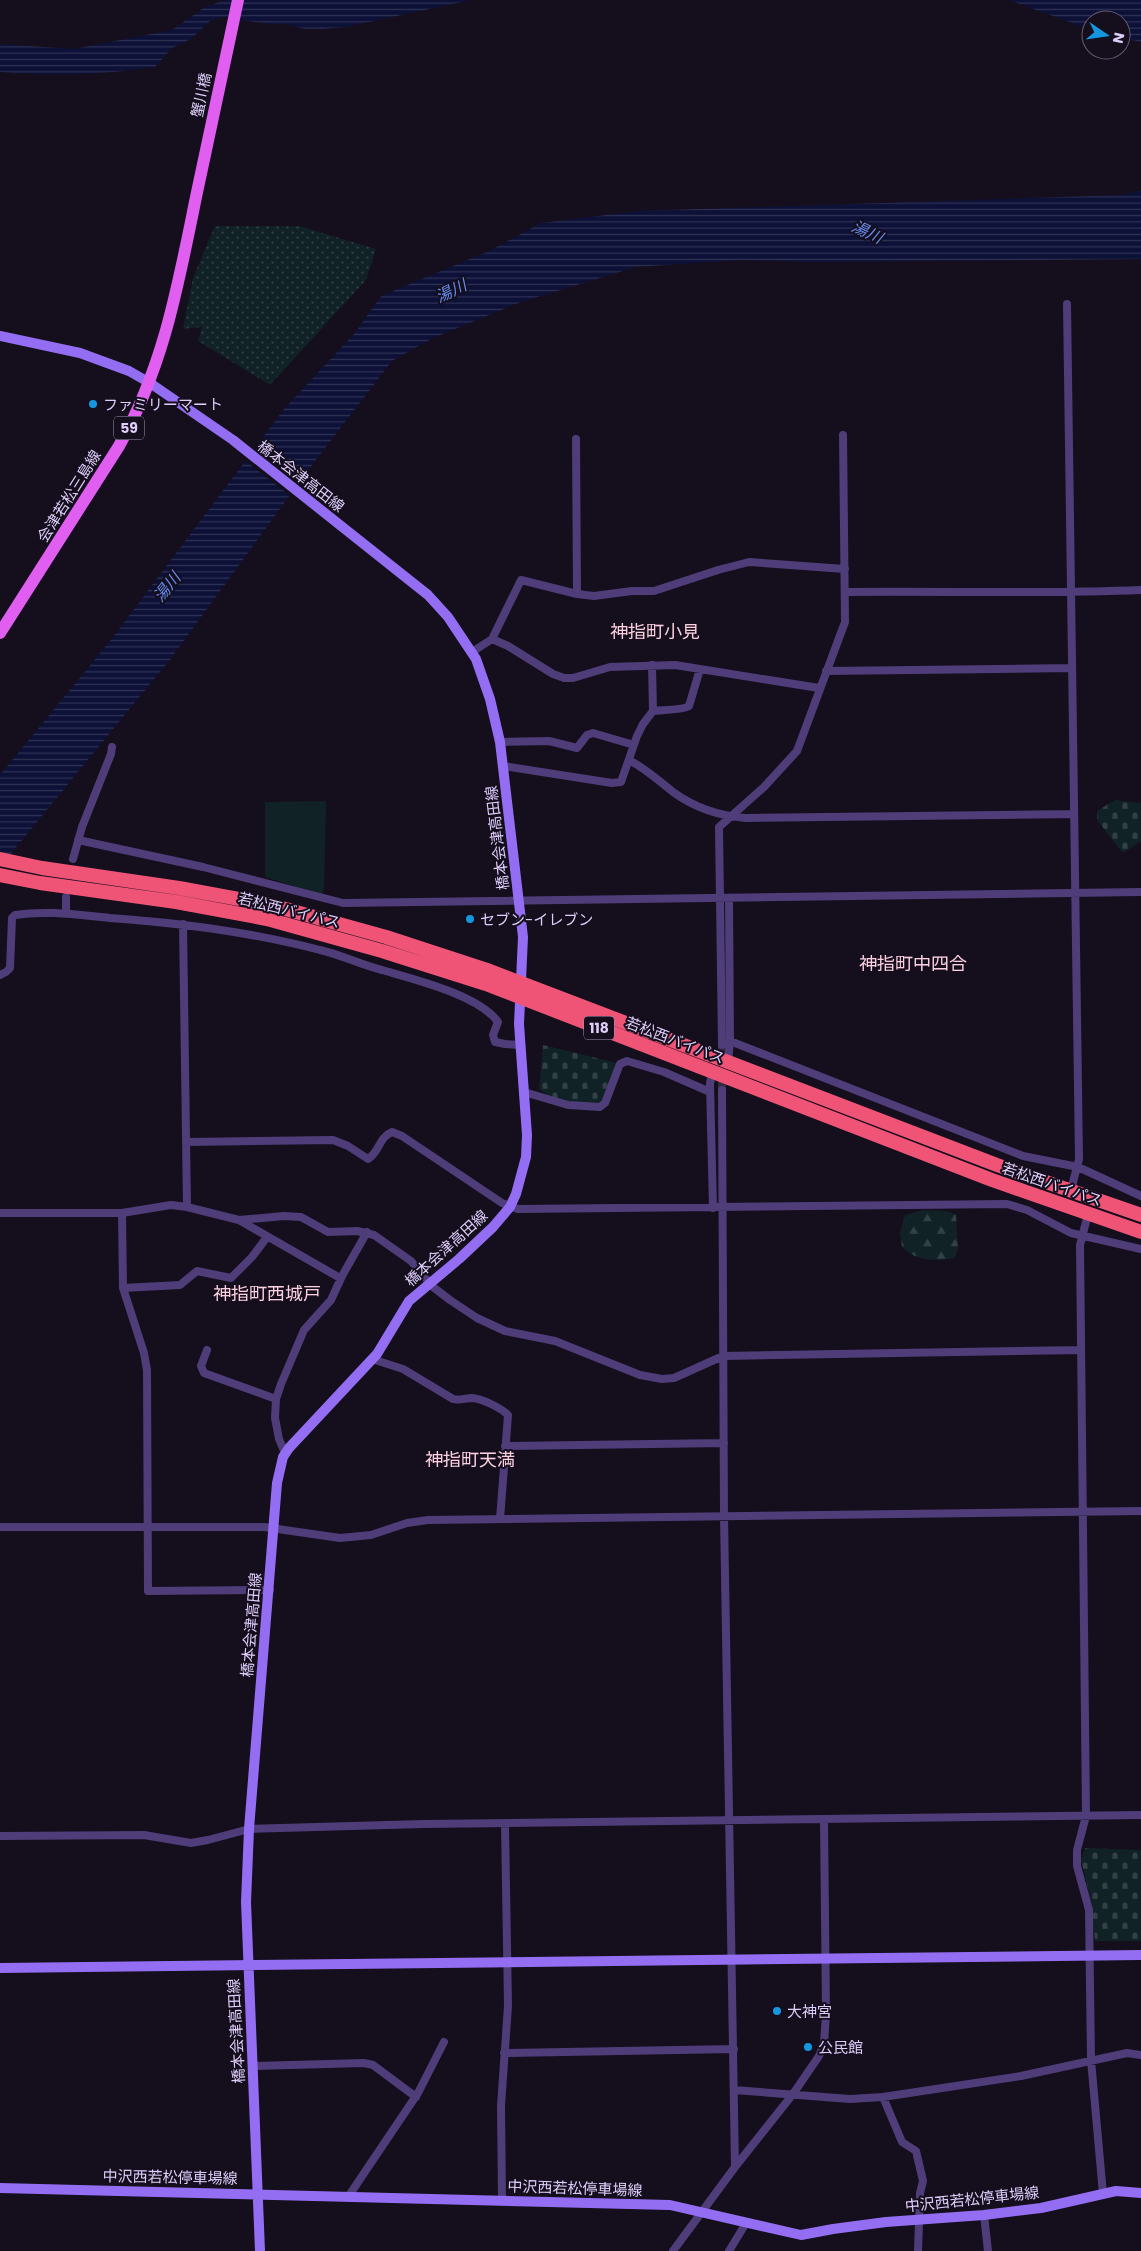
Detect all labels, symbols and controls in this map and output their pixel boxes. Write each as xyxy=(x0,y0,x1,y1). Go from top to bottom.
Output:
north arrow xyxy=(1081,10,1131,60)
text: N xyxy=(1108,31,1130,45)
street label: 蟹川橋 xyxy=(186,71,216,119)
water label: 湯川 xyxy=(848,215,888,250)
water label: 湯川 xyxy=(432,273,472,308)
place label: ファミリーマート xyxy=(103,394,223,415)
marker: ファミリーマート xyxy=(87,398,99,410)
road number: 59 xyxy=(114,416,144,439)
street label: 橋本会津高田線 xyxy=(253,435,349,517)
street label: 会津若松三島線 xyxy=(32,446,106,546)
water label: 湯川 xyxy=(148,566,187,607)
district label: 神指町小見 xyxy=(610,619,700,644)
street label: 橋本会津高田線 xyxy=(480,785,514,891)
street label: 若松西バイパス xyxy=(236,887,342,933)
place label: セブン-イレブン xyxy=(480,909,593,930)
marker: セブン-イレブン xyxy=(464,913,476,925)
district label: 神指町中四合 xyxy=(859,951,967,976)
street label: 若松西バイパス xyxy=(622,1011,728,1069)
road number: 118 xyxy=(584,1016,614,1040)
street label: 若松西バイパス xyxy=(999,1157,1105,1211)
street label: 橋本会津高田線 xyxy=(400,1205,492,1291)
district label: 神指町西城戸 xyxy=(213,1281,321,1306)
district label: 神指町天満 xyxy=(425,1447,515,1472)
street label: 橋本会津高田線 xyxy=(236,1572,266,1678)
street label: 橋本会津高田線 xyxy=(223,1978,249,2084)
place label: 大神宮 xyxy=(787,2001,832,2022)
marker: 大神宮 xyxy=(771,2005,783,2017)
place label: 公民館 xyxy=(818,2037,863,2058)
marker: 公民館 xyxy=(802,2041,814,2053)
street label: 中沢西若松停車場線 xyxy=(102,2165,238,2189)
street label: 中沢西若松停車場線 xyxy=(507,2175,643,2201)
street label: 中沢西若松停車場線 xyxy=(904,2182,1040,2216)

